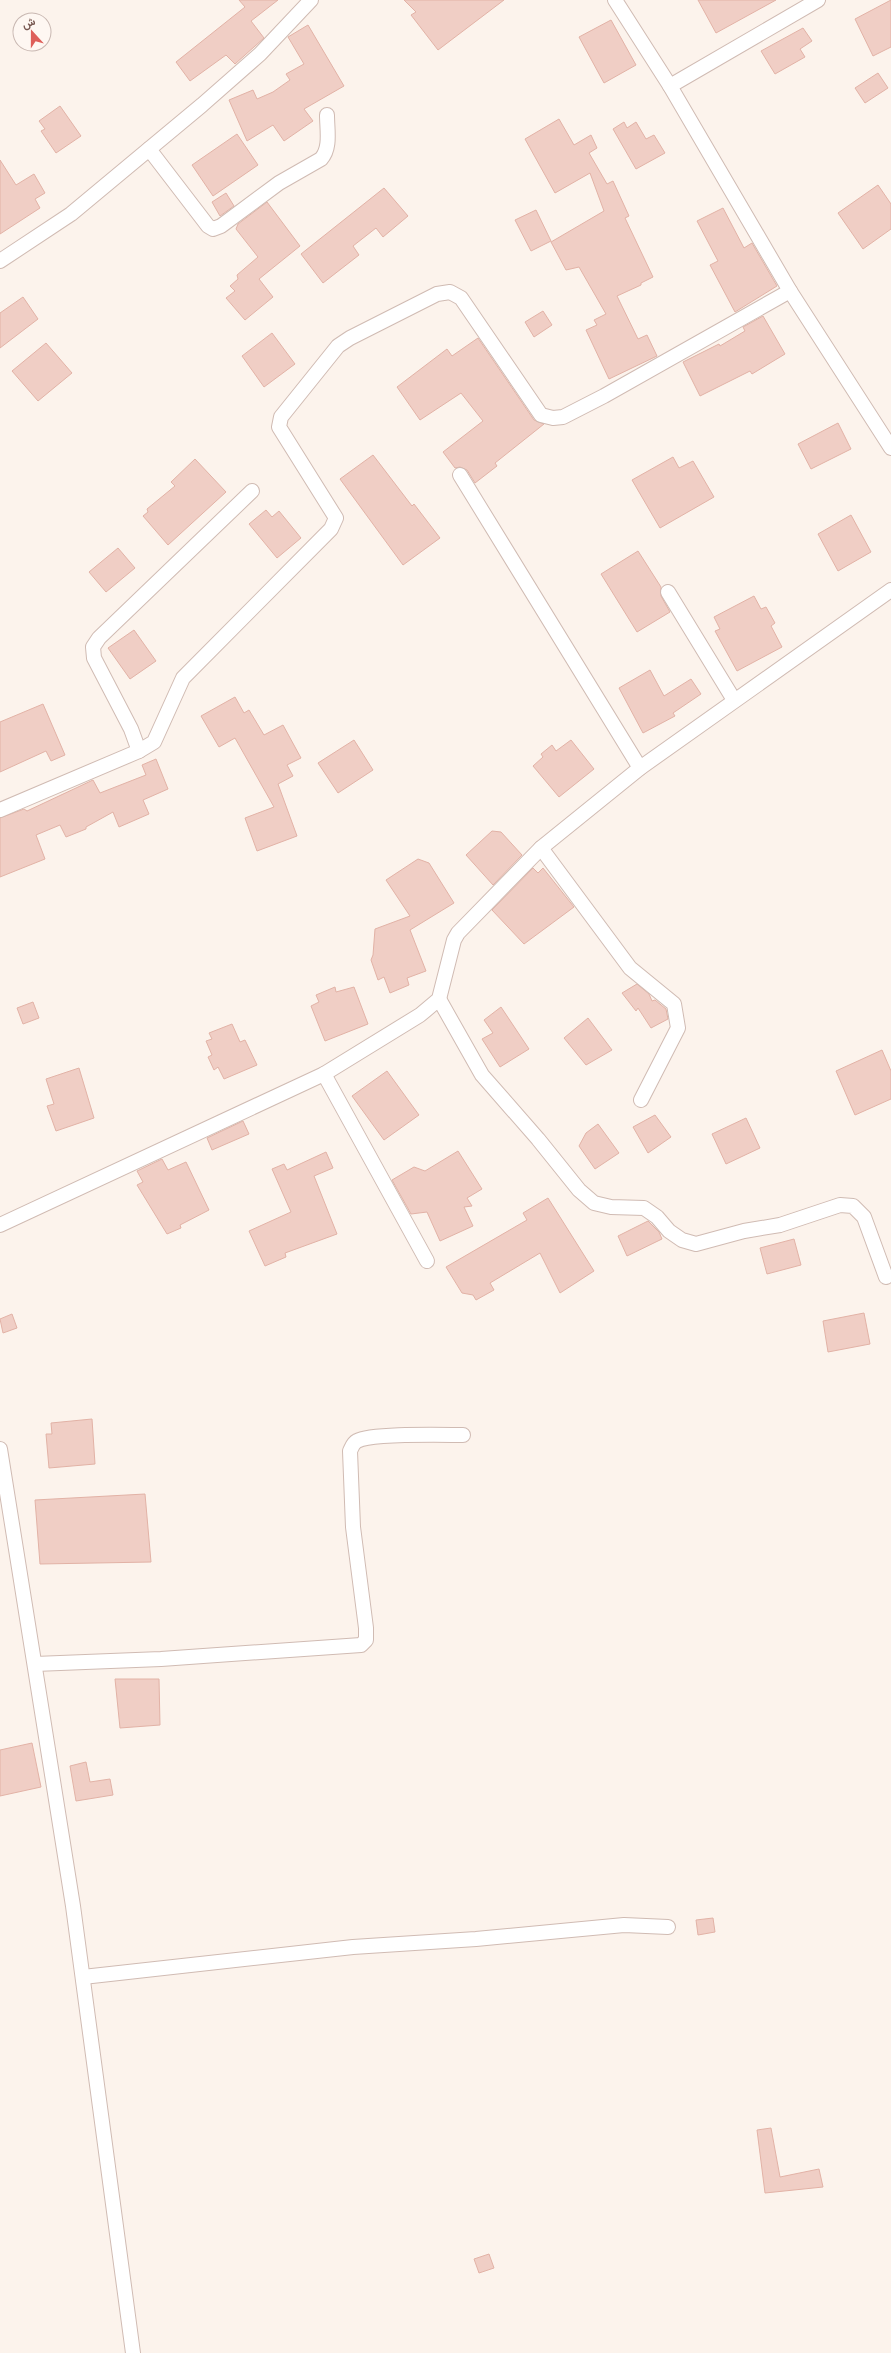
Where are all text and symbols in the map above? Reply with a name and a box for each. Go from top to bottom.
north arrow [12,12,52,52]
text: ش [20,14,37,32]

